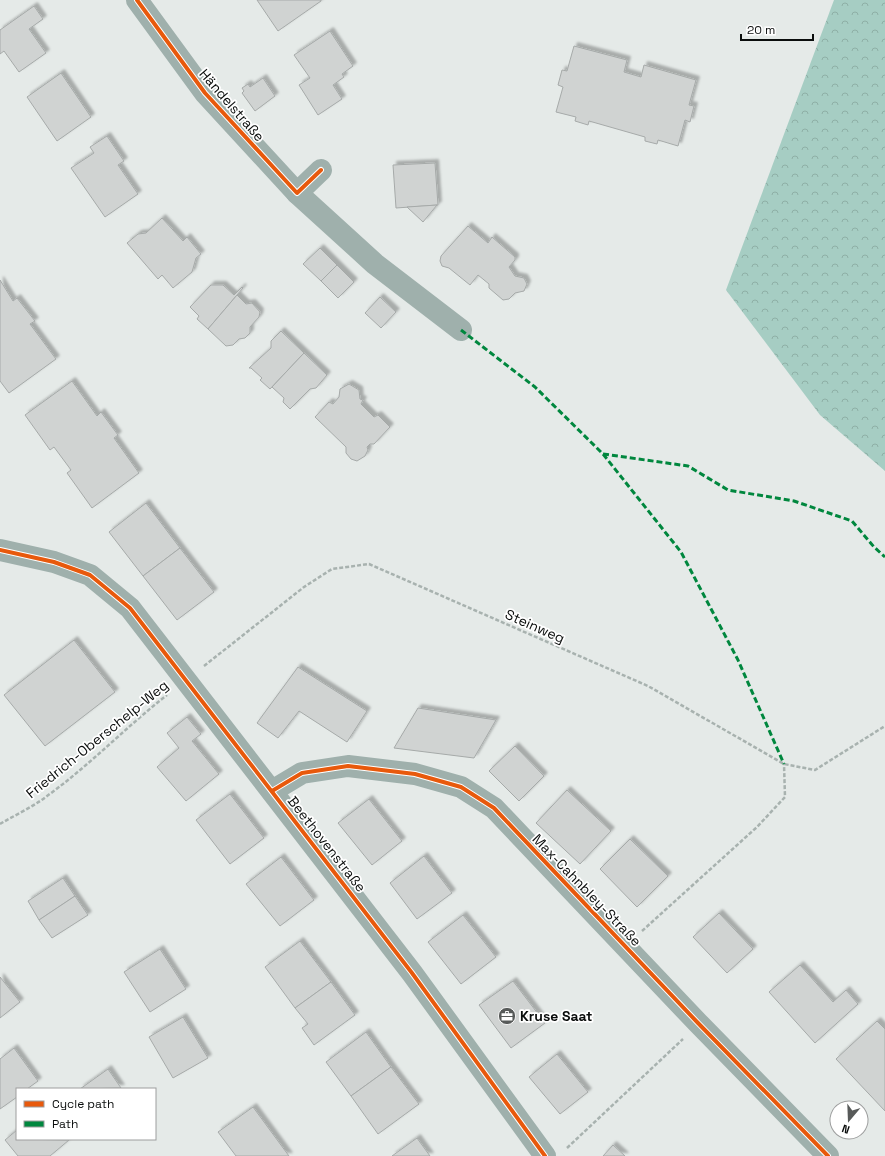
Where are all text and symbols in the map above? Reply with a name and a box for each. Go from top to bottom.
scale bar [741,16,813,42]
text: 20 m [747,22,775,38]
street label: Händelstraße [196,65,268,145]
street label: Steinweg [502,605,568,647]
street label: Friedrich-Oberschelp-Weg [22,676,172,802]
street label: Beethovenstraße [284,792,370,896]
street label: Max-Cahnbley-Straße [529,830,645,950]
office icon: Kruse Saat [497,1006,517,1026]
place label: Kruse Saat [520,1007,592,1025]
legend [16,1088,156,1140]
text: Cycle path [52,1096,114,1112]
north arrow [829,1100,869,1140]
text: Path [52,1116,78,1132]
text: N [840,1122,852,1137]

